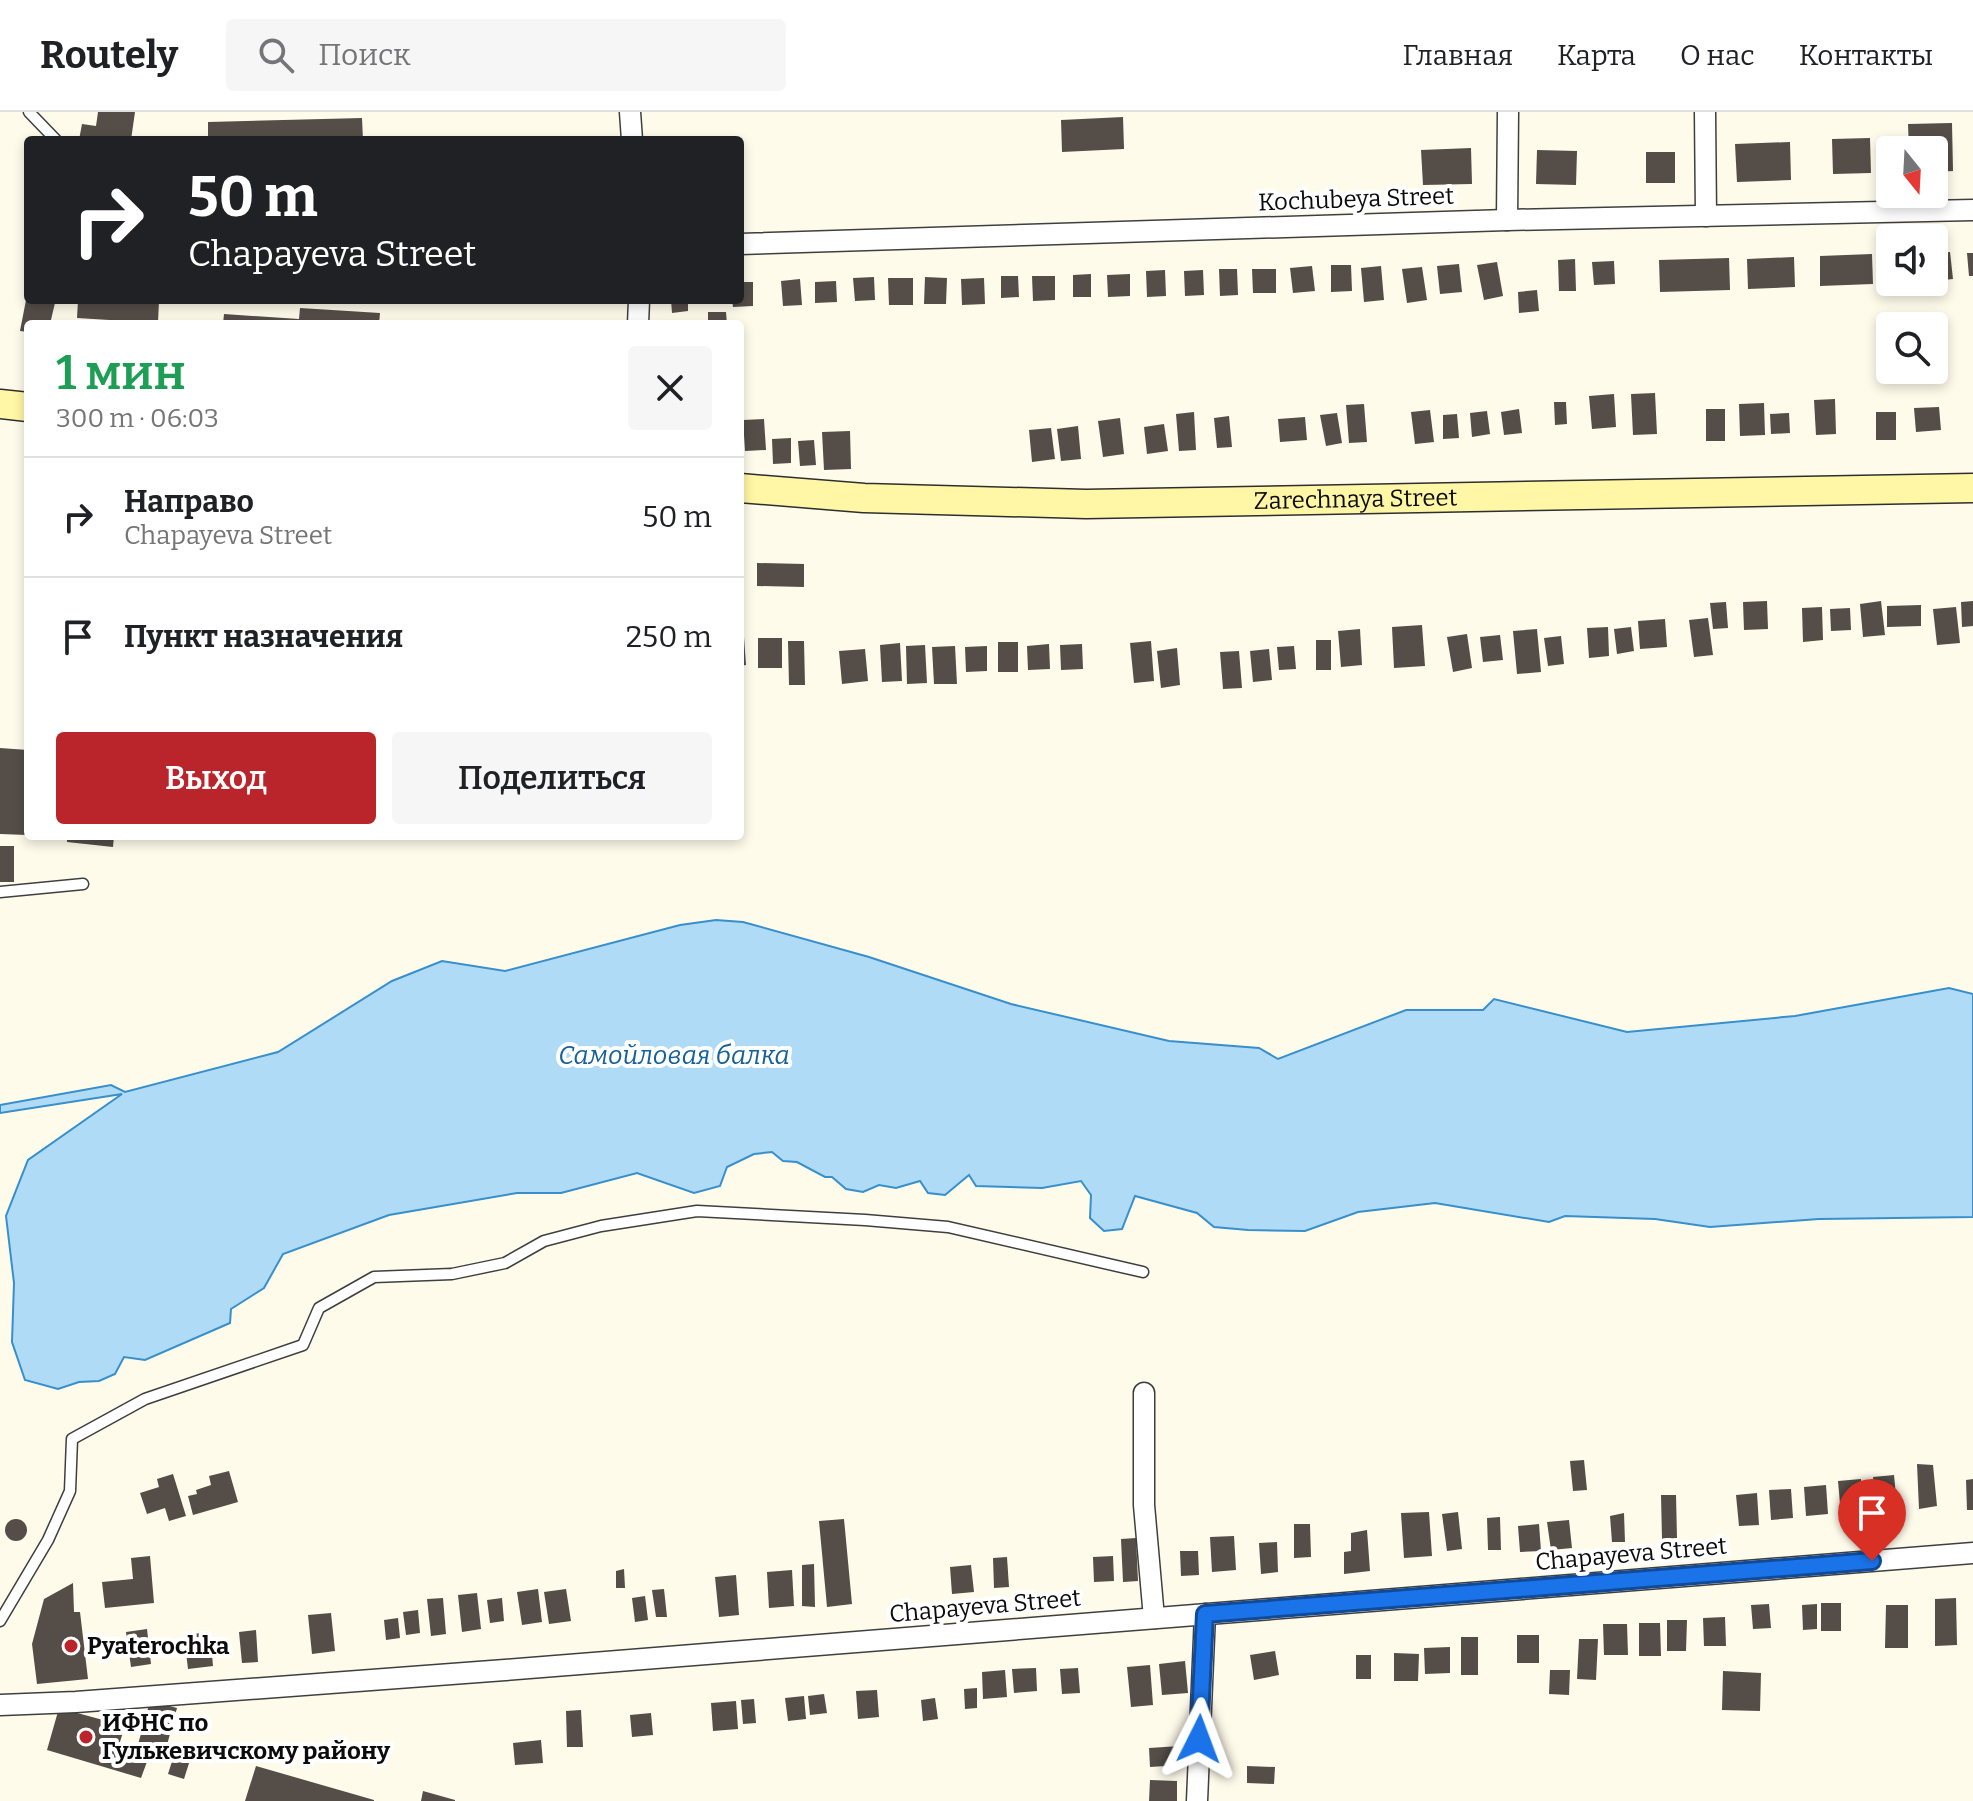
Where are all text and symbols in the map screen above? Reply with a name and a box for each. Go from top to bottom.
search box [226,19,786,91]
text: Routely [40,32,178,78]
icon: search [254,33,298,77]
text: Поиск [318,37,411,73]
text: Главная [1403,39,1513,72]
text: Карта [1557,39,1636,72]
text: О нас [1680,39,1755,72]
text: Контакты [1799,39,1933,72]
north arrow [1876,136,1948,208]
map controls [1876,136,1948,384]
text: 50 m [188,164,318,231]
icon: right [56,168,160,272]
street label: Kochubeya Street [1258,182,1455,216]
button: sound [1876,224,1948,296]
text: Chapayeva Street [188,232,476,276]
button: search [1876,312,1948,384]
text: 1 мин [56,344,186,402]
button: close [628,346,712,430]
text: 300 m · 06:03 [56,403,219,434]
street label: Zarechnaya Street [1253,483,1458,515]
text: Направо [124,484,254,520]
icon: right [56,495,100,539]
text: 50 m [642,499,712,535]
text: Chapayeva Street [124,520,332,551]
icon: arrive [56,615,100,659]
text: Пункт назначения [124,619,403,655]
text: 250 m [626,619,712,655]
button: Выход [56,732,376,824]
button: Поделиться [392,732,712,824]
water label: Самойловая балка [558,1040,790,1071]
pin [1838,1479,1906,1561]
icon: arrive [1850,1491,1894,1535]
street label: Chapayeva Street [1534,1532,1728,1576]
street label: Chapayeva Street [888,1584,1082,1628]
place label: Pyaterochka [87,1632,230,1660]
marker: Pyaterochka [62,1637,80,1655]
position arrow [1157,1697,1241,1781]
place label: ИФНС по Гулькевичскому району [102,1709,391,1765]
marker: ИФНС по Гулькевичскому району [77,1728,95,1746]

